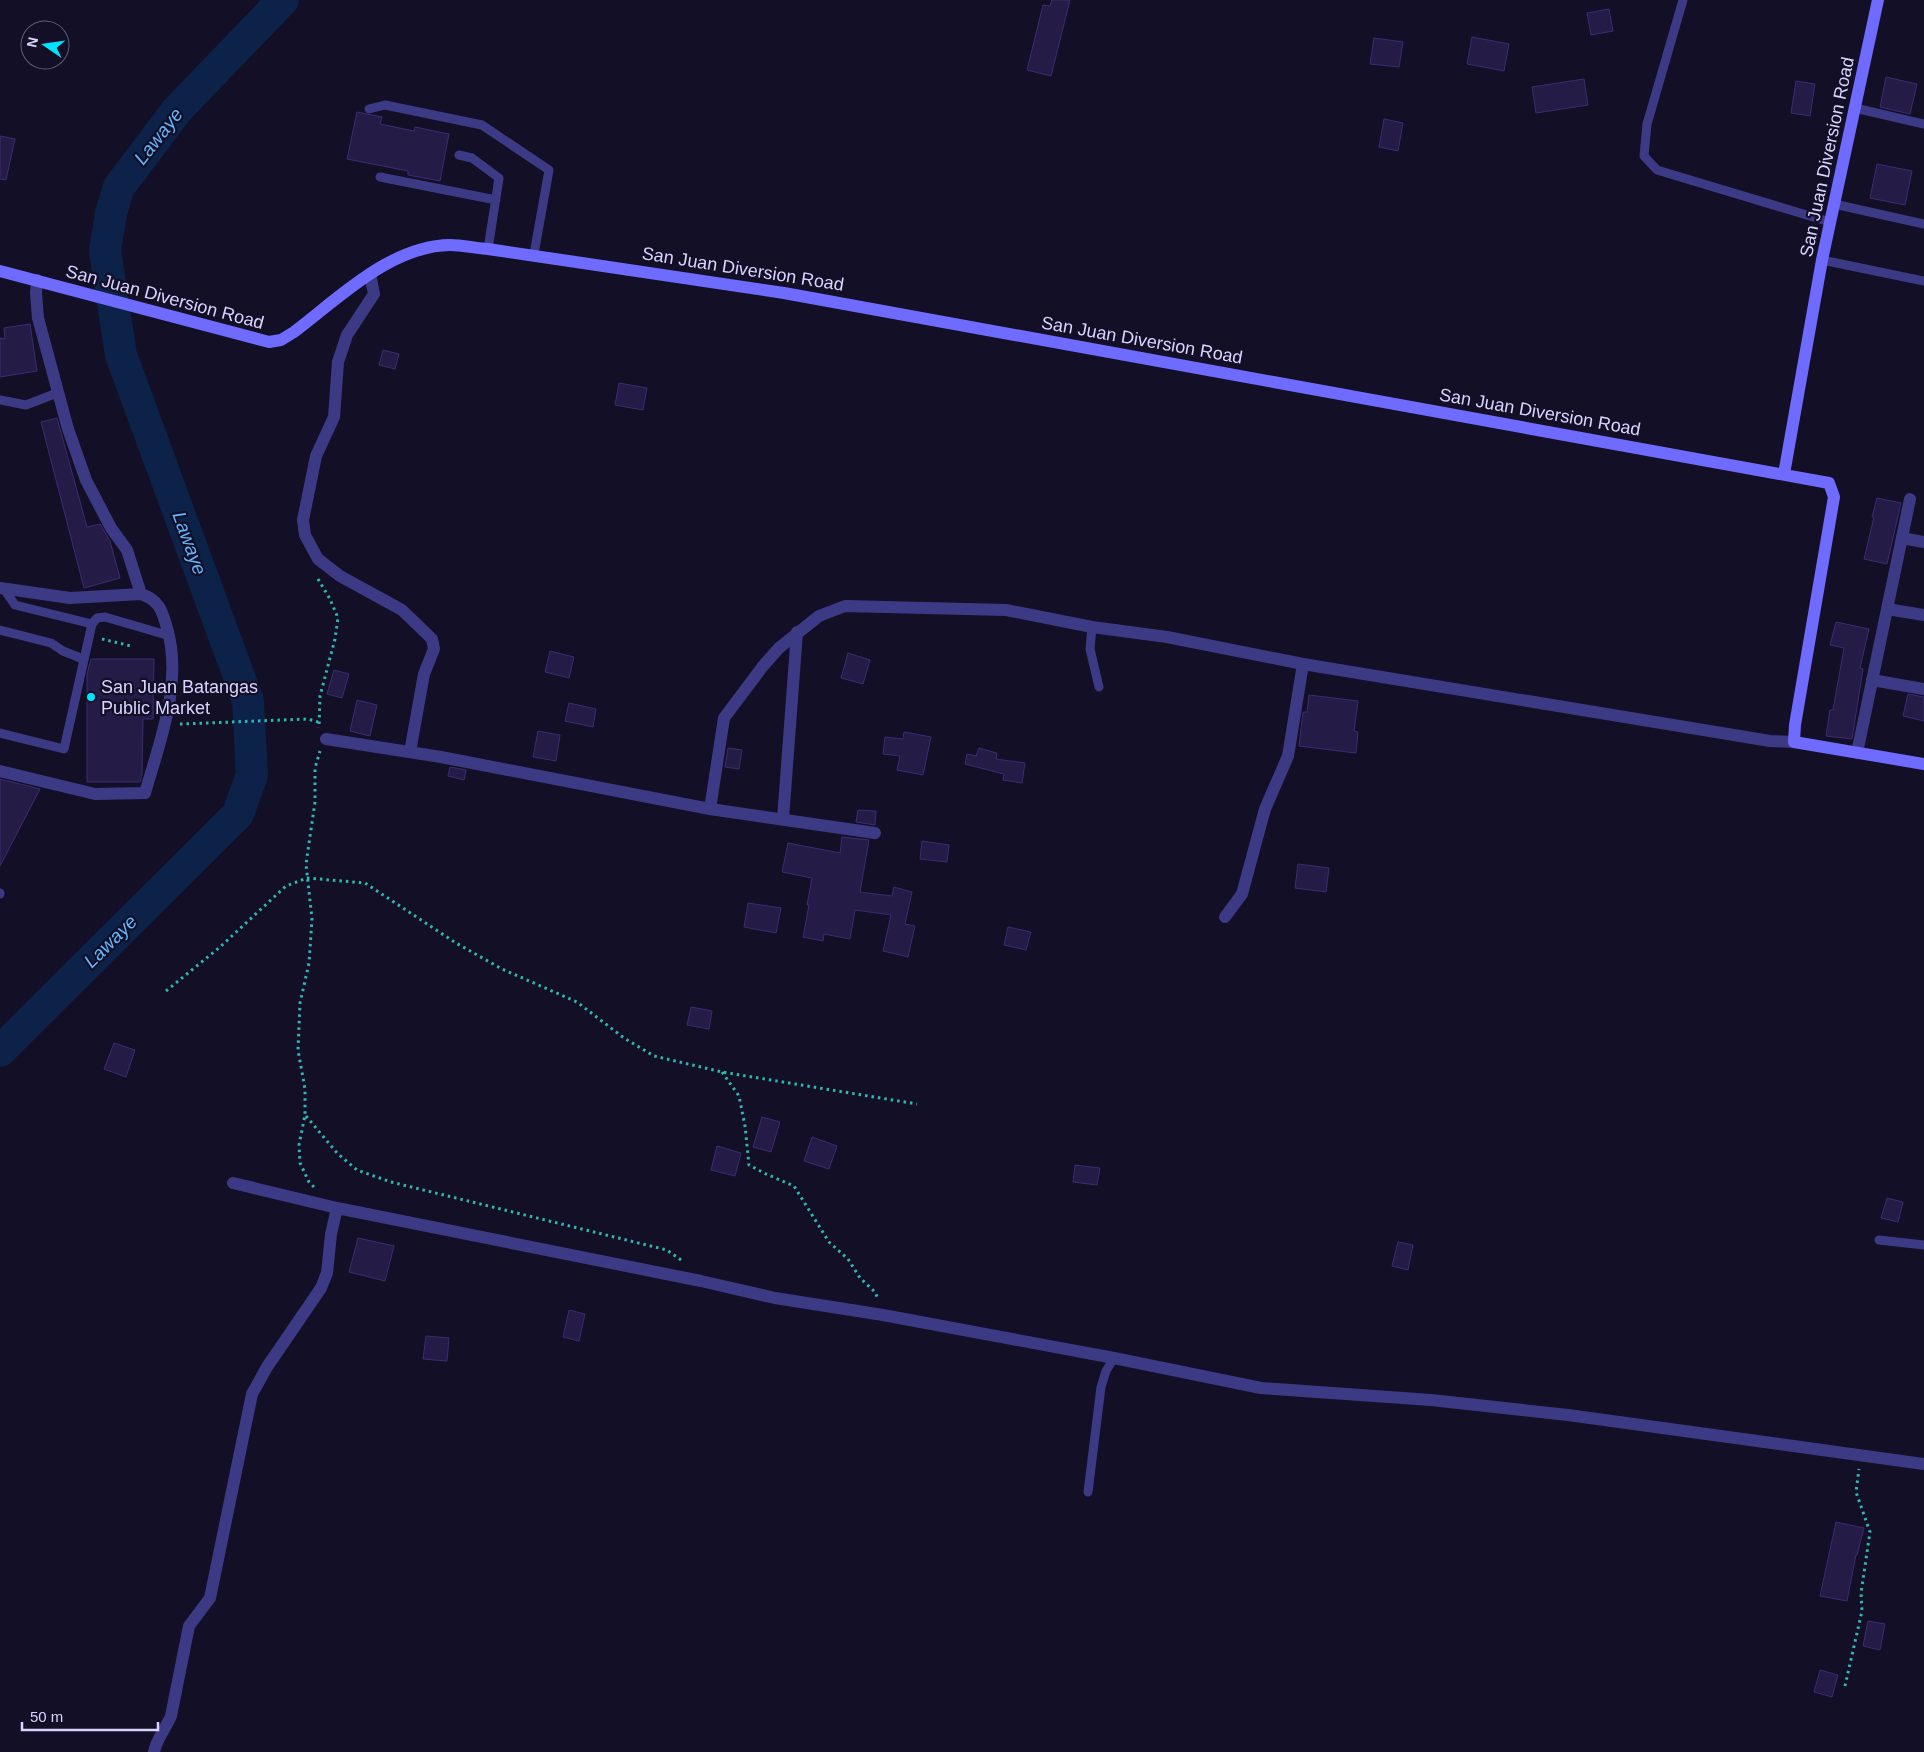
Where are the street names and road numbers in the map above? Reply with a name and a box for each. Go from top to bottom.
street label: San Juan Diversion Road [1796,55,1858,259]
street label: San Juan Diversion Road [641,243,845,295]
street label: San Juan Diversion Road [64,261,266,333]
street label: San Juan Diversion Road [1040,312,1244,368]
street label: San Juan Diversion Road [1438,384,1642,440]

